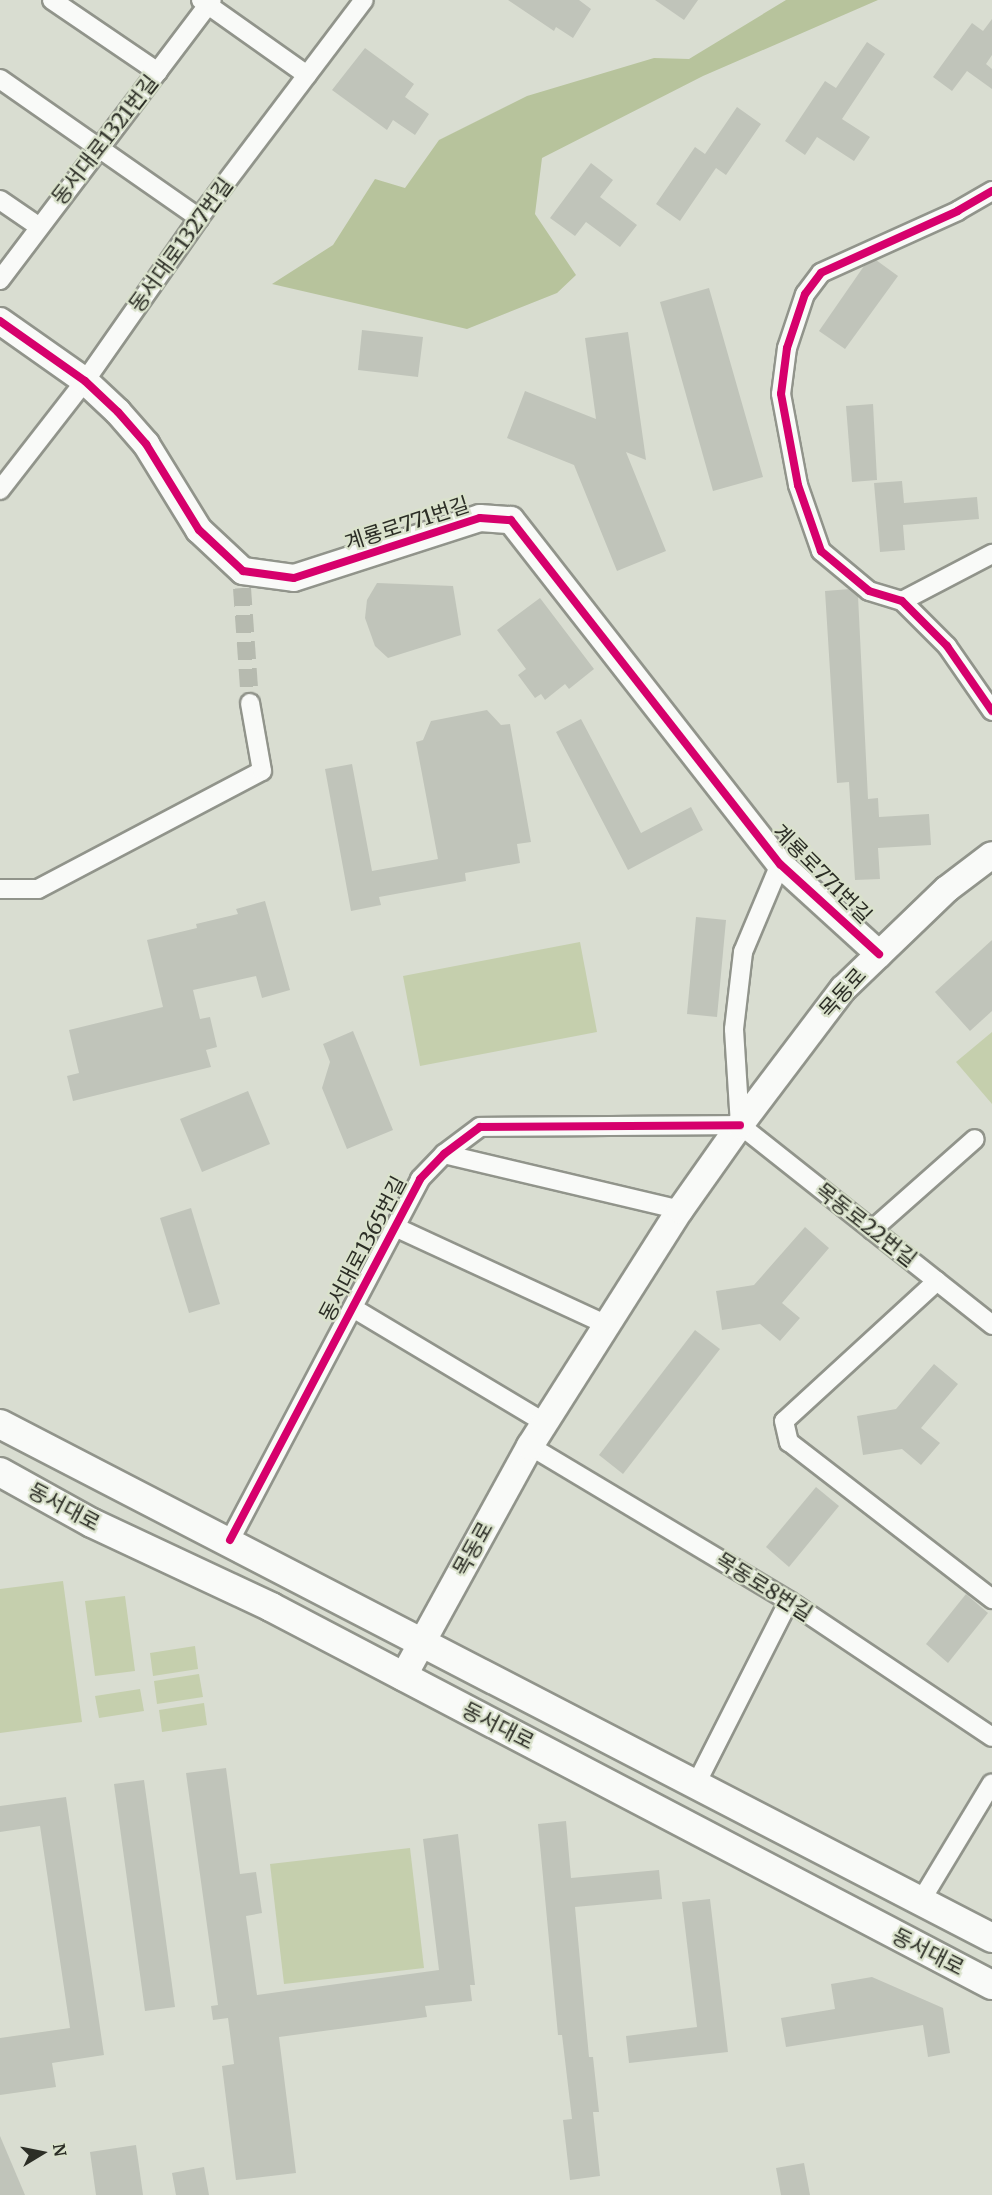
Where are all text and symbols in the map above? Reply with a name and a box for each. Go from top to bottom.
street label: 동서대로1321번길 [47,70,163,210]
street label: 동서대로1327번길 [124,173,238,317]
street label: 계룡로771번길 [342,492,472,556]
street label: 계룡로771번길 [767,819,877,929]
street label: 목동로 [814,963,872,1023]
street label: 동서대로1365번길 [314,1172,412,1326]
street label: 목동로22번길 [810,1178,922,1272]
street label: 동서대로 [24,1478,104,1536]
street label: 목동로 [448,1518,498,1580]
street label: 목동로8번길 [711,1547,817,1627]
street label: 동서대로 [458,1697,538,1755]
street label: 동서대로 [888,1923,968,1981]
north arrow [12,2123,72,2183]
text: N [49,2142,71,2158]

